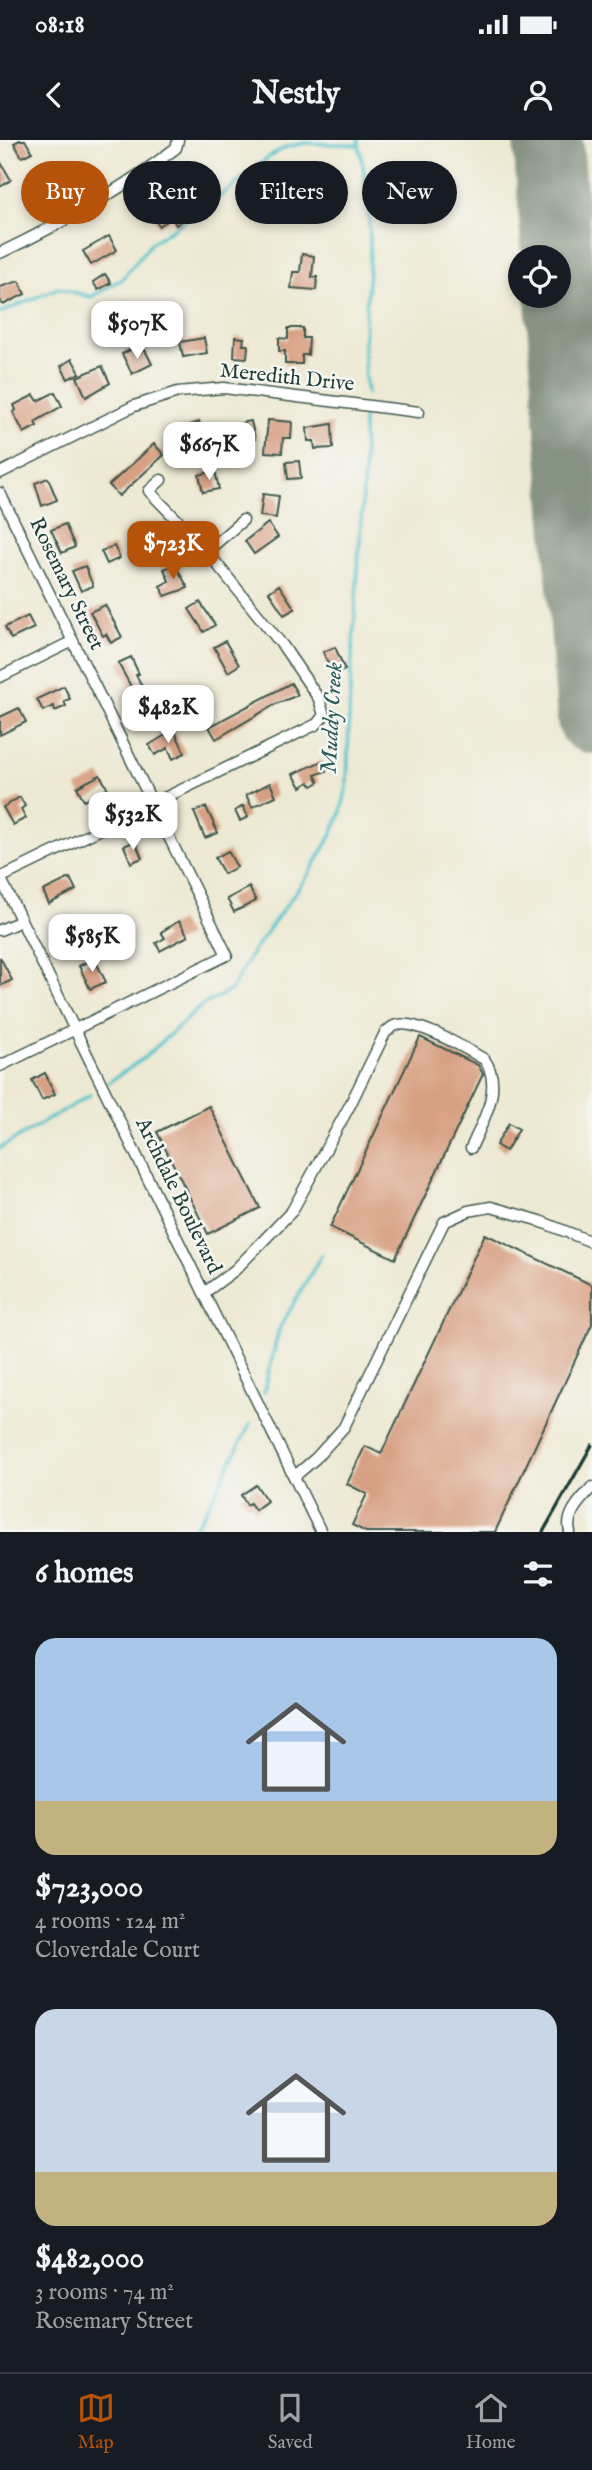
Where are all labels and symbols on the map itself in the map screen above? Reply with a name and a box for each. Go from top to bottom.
pin: $507K [88,302,186,361]
street label: Meredith Drive [218,358,356,399]
pin: $667K [160,422,258,482]
street label: Rosemary Street [22,513,110,655]
pin: $723K [124,522,222,581]
water label: Muddy Creek [315,662,349,774]
pin: $482K [119,686,217,745]
pin: $532K [84,792,182,852]
pin: $585K [43,914,141,974]
street label: Archdale Boulevard [128,1112,228,1279]

